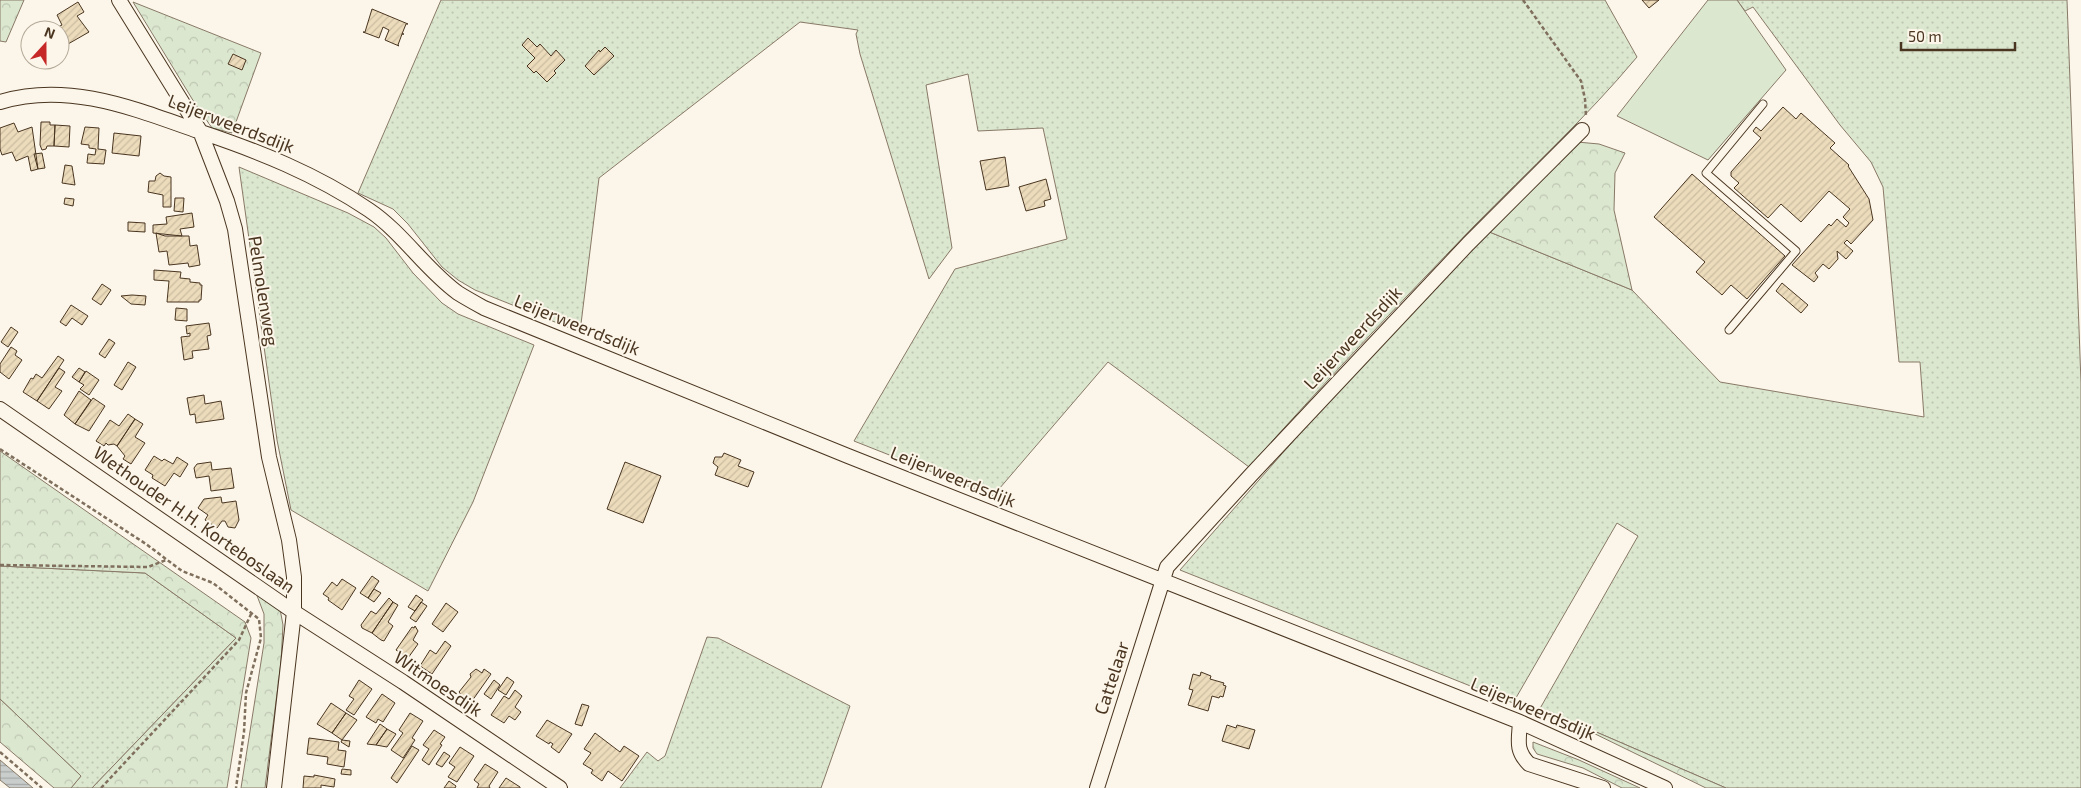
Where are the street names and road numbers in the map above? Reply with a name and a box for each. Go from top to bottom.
street label: Leijerweerdsdijk [165,89,298,157]
street label: Pelmolenweg [244,234,284,348]
street label: Leijerweerdsdijk [1299,281,1406,394]
street label: Leijerweerdsdijk [511,289,644,359]
street label: Wethouder H.H. Korteboslaan [90,441,300,597]
street label: Leijerweerdsdijk [887,441,1020,511]
street label: Cattelaar [1089,638,1133,717]
street label: Witmoesdijk [390,646,487,721]
street label: Leijerweerdsdijk [1468,672,1599,744]

